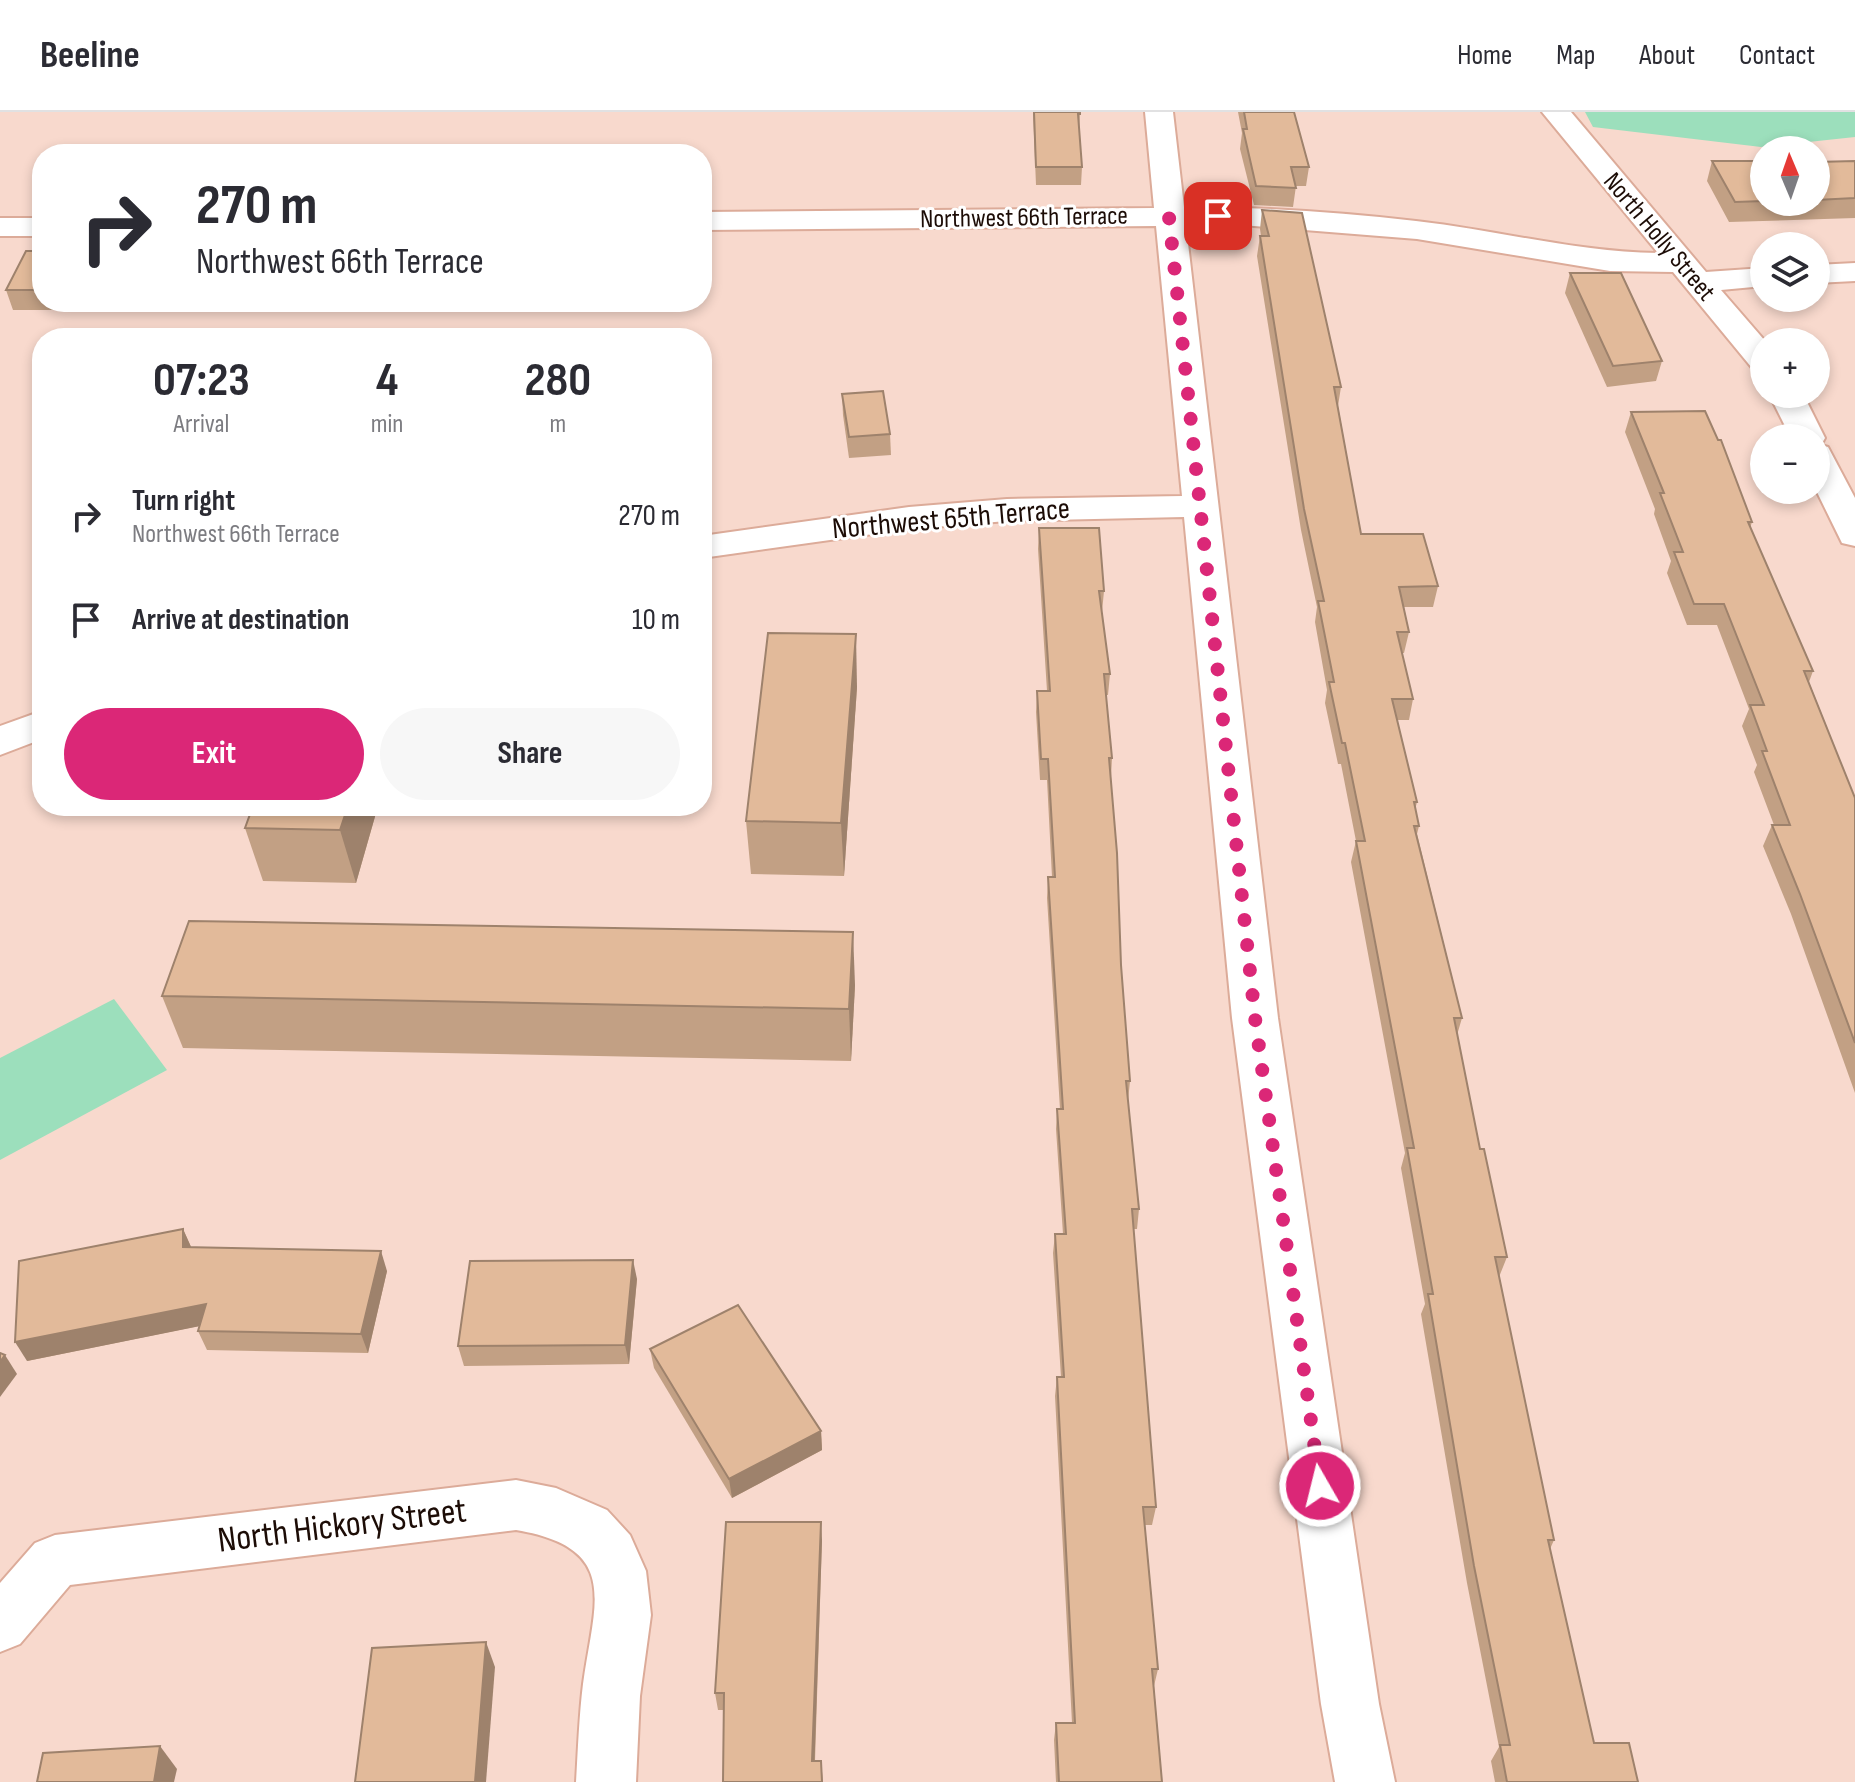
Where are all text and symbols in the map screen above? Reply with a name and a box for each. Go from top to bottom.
text: Beeline [40,33,140,78]
text: Home [1457,39,1512,72]
text: Map [1556,39,1595,72]
text: About [1639,39,1695,72]
text: Contact [1739,39,1815,72]
north arrow [1750,136,1830,216]
map controls [1750,136,1830,504]
street label: North Holly Street [1596,167,1722,307]
text: 270 m [196,173,317,240]
icon: right [64,176,168,280]
pin [1184,182,1252,250]
icon: arrive [1196,194,1240,238]
street label: Northwest 66th Terrace [920,201,1128,235]
button: layers [1750,232,1830,312]
text: Northwest 66th Terrace [196,241,484,284]
button: + [1750,328,1830,408]
text: 07:23 [153,352,250,409]
text: 4 [376,352,398,409]
text: 280 [524,352,591,409]
text: Arrival [173,409,229,440]
text: min [371,409,403,440]
text: m [549,409,566,440]
button: − [1750,424,1830,504]
text: Turn right [132,483,235,519]
street label: Northwest 65th Terrace [831,491,1071,547]
icon: right [64,494,108,538]
text: 270 m [618,498,680,534]
text: Northwest 66th Terrace [132,519,340,550]
icon: arrive [64,598,108,642]
text: Arrive at destination [132,602,349,638]
text: 10 m [632,602,680,638]
button: Exit [64,708,364,800]
button: Share [380,708,680,800]
position arrow [1278,1444,1362,1528]
street label: North Hickory Street [215,1489,469,1563]

